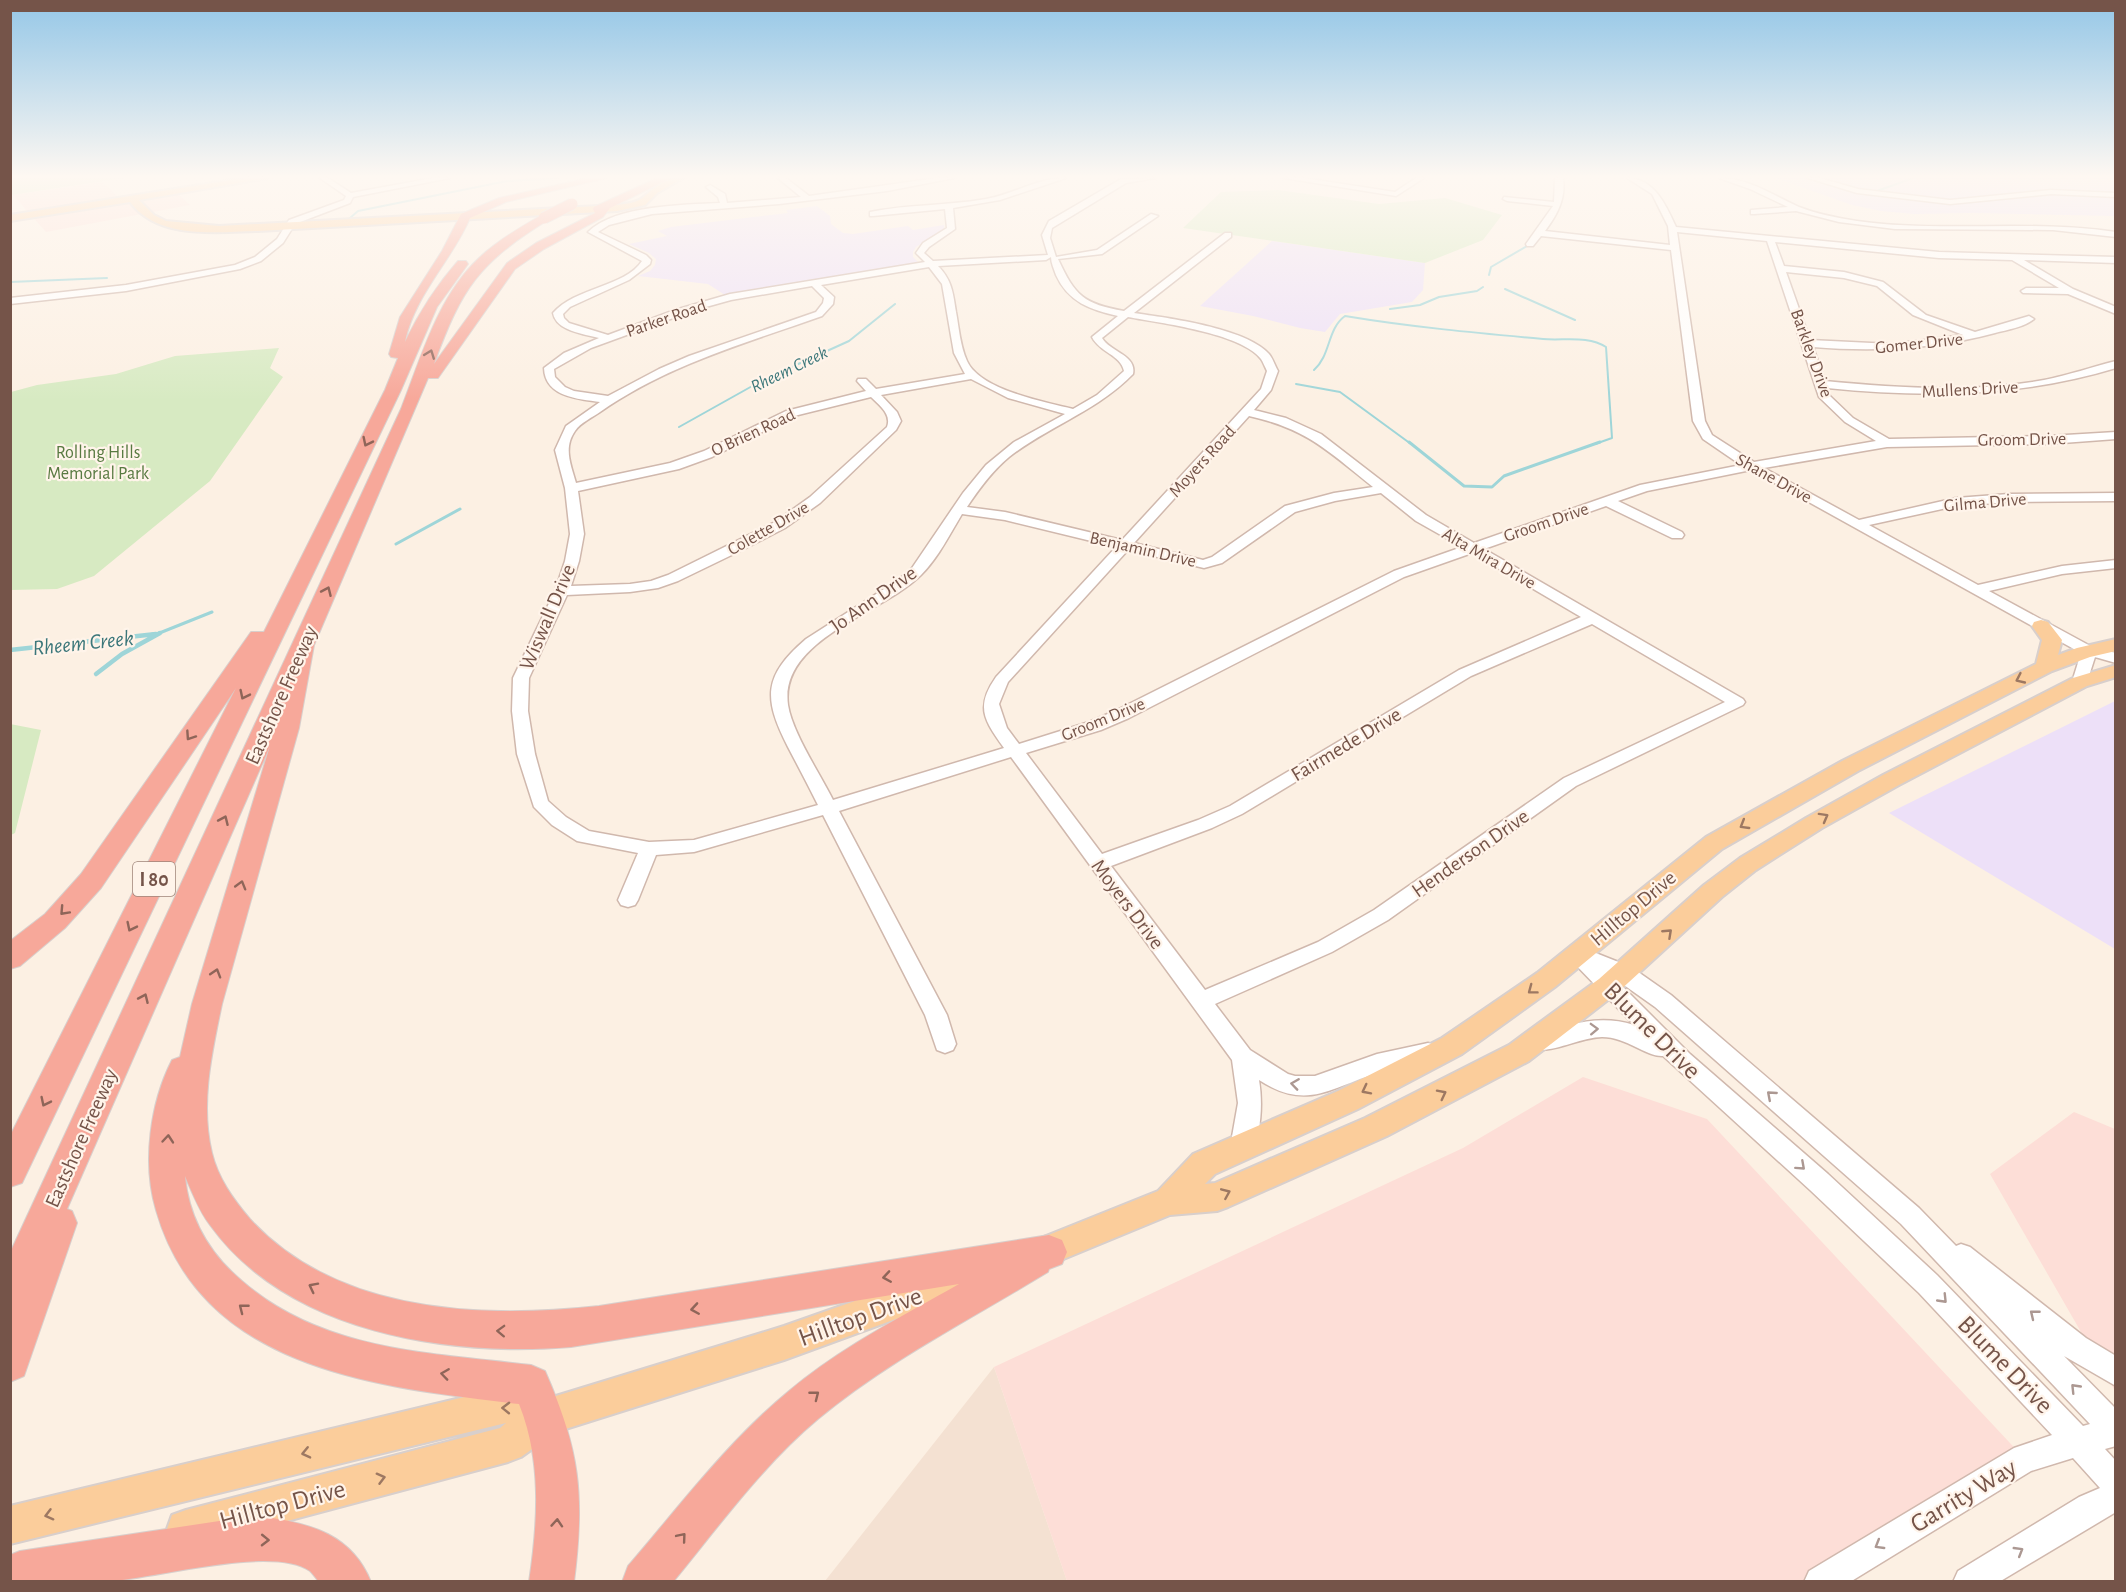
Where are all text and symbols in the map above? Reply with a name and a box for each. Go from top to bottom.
street label: Parker Road [624,297,709,341]
street label: Barkley Drive [1787,307,1835,400]
street label: Gomer Drive [1874,330,1964,358]
water label: Rheem Creek [748,344,831,396]
one-way arrow [423,350,435,361]
street label: Mullens Drive [1921,378,2019,402]
street label: O Brien Road [709,406,798,460]
street label: Moyers Road [1166,422,1239,501]
street label: Groom Drive [1978,430,2066,450]
one-way arrow [363,436,375,447]
park label: Rolling Hills Memorial Park [47,444,150,483]
street label: Shane Drive [1732,451,1815,507]
street label: Gilma Drive [1943,490,2027,516]
street label: Colette Drive [725,498,812,559]
street label: Groom Drive [1502,500,1591,546]
street label: Alta Mira Drive [1439,525,1538,593]
street label: Benjamin Drive [1088,529,1198,571]
street label: Wiswall Drive [516,561,579,673]
street label: Jo Ann Drive [826,562,920,637]
one-way arrow [320,587,332,598]
street label: Eastshore Freeway [242,623,321,768]
water label: Rheem Creek [31,627,135,659]
one-way arrow [2015,672,2026,684]
one-way arrow [239,689,251,700]
street label: Groom Drive [1059,695,1148,745]
street label: Fairmede Drive [1288,703,1405,785]
one-way arrow [186,730,197,741]
street label: Henderson Drive [1408,805,1533,901]
one-way arrow [1817,813,1828,824]
one-way arrow [217,816,229,827]
one-way arrow [1740,818,1750,830]
street label: Moyers Drive [1087,856,1168,953]
road number: I 80 [133,862,175,896]
street label: Hilltop Drive [1587,867,1680,950]
one-way arrow [234,880,246,891]
one-way arrow [60,905,71,915]
one-way arrow [126,921,138,932]
one-way arrow [1661,929,1671,940]
one-way arrow [209,968,221,979]
street label: Blume Drive [1599,977,1706,1084]
one-way arrow [1528,983,1539,994]
one-way arrow [137,993,149,1004]
one-way arrow [1589,1022,1598,1035]
street label: Eastshore Freeway [42,1066,121,1211]
one-way arrow [1290,1079,1300,1091]
one-way arrow [1361,1083,1372,1095]
one-way arrow [1435,1090,1446,1102]
one-way arrow [1767,1091,1778,1102]
one-way arrow [40,1096,52,1107]
one-way arrow [161,1134,174,1143]
one-way arrow [1794,1159,1805,1170]
one-way arrow [1220,1188,1231,1200]
one-way arrow [882,1271,892,1283]
one-way arrow [309,1282,320,1294]
street label: Hilltop Drive [795,1283,926,1351]
one-way arrow [1936,1292,1947,1303]
one-way arrow [690,1302,700,1315]
one-way arrow [239,1305,250,1316]
one-way arrow [2029,1310,2040,1321]
street label: Blume Drive [1953,1311,2058,1419]
one-way arrow [497,1324,506,1337]
one-way arrow [441,1369,450,1381]
one-way arrow [2071,1384,2082,1395]
one-way arrow [809,1392,820,1403]
one-way arrow [501,1402,510,1414]
one-way arrow [301,1445,311,1458]
street label: Garrity Way [1906,1454,2021,1538]
one-way arrow [375,1473,386,1485]
street label: Hilltop Drive [216,1476,348,1534]
one-way arrow [44,1508,55,1520]
one-way arrow [550,1519,563,1528]
one-way arrow [674,1533,685,1544]
one-way arrow [260,1534,269,1546]
one-way arrow [1875,1538,1885,1550]
one-way arrow [2013,1547,2023,1559]

